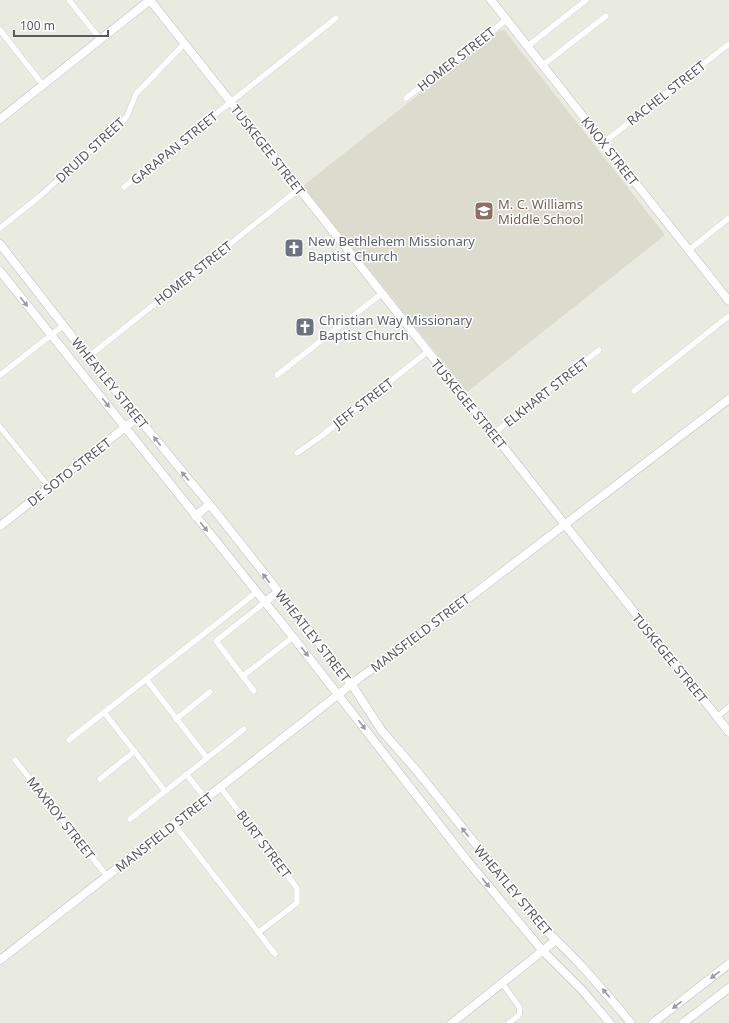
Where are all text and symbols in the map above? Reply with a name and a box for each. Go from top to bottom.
scale bar [14,12,108,38]
text: 100 m [20,17,55,34]
street label: HOMER STREET [413,22,499,95]
street label: RACHEL STREET [623,56,710,130]
street label: TUSKEGEE STREET [227,101,310,200]
street label: GARAPAN STREET [127,107,222,189]
street label: DRUID STREET [51,113,129,187]
street label: KNOX STREET [577,113,643,190]
place label: M. C. Williams Middle School [498,195,584,228]
school or university icon: M. C. Williams Middle School [473,200,495,222]
place label: New Bethlehem Missionary Baptist Church [308,232,475,265]
street label: HOMER STREET [150,236,236,309]
church icon: New Bethlehem Missionary Baptist Church [283,237,305,259]
one-way arrow [20,296,29,307]
place label: Christian Way Missionary Baptist Church [319,311,473,344]
church icon: Christian Way Missionary Baptist Church [294,316,316,338]
street label: WHEATLEY STREET [68,334,153,433]
street label: ELKHART STREET [500,353,593,431]
street label: TUSKEGEE STREET [427,355,511,453]
street label: JEFF STREET [328,373,397,433]
one-way arrow [101,398,110,409]
street label: DE SOTO STREET [23,433,115,510]
one-way arrow [153,435,161,446]
one-way arrow [181,471,190,481]
one-way arrow [200,522,208,532]
one-way arrow [262,572,271,583]
street label: WHEATLEY STREET [271,586,355,686]
street label: MANSFIELD STREET [367,589,474,676]
street label: TUSKEGEE STREET [628,609,712,707]
one-way arrow [301,647,310,658]
one-way arrow [358,720,366,731]
street label: MAXROY STREET [23,773,100,864]
street label: MANSFIELD STREET [111,788,217,876]
street label: BURT STREET [232,806,296,882]
one-way arrow [461,827,470,838]
street label: WHEATLEY STREET [470,841,557,939]
one-way arrow [482,877,490,888]
one-way arrow [709,971,720,980]
one-way arrow [601,988,610,999]
one-way arrow [672,1000,683,1009]

